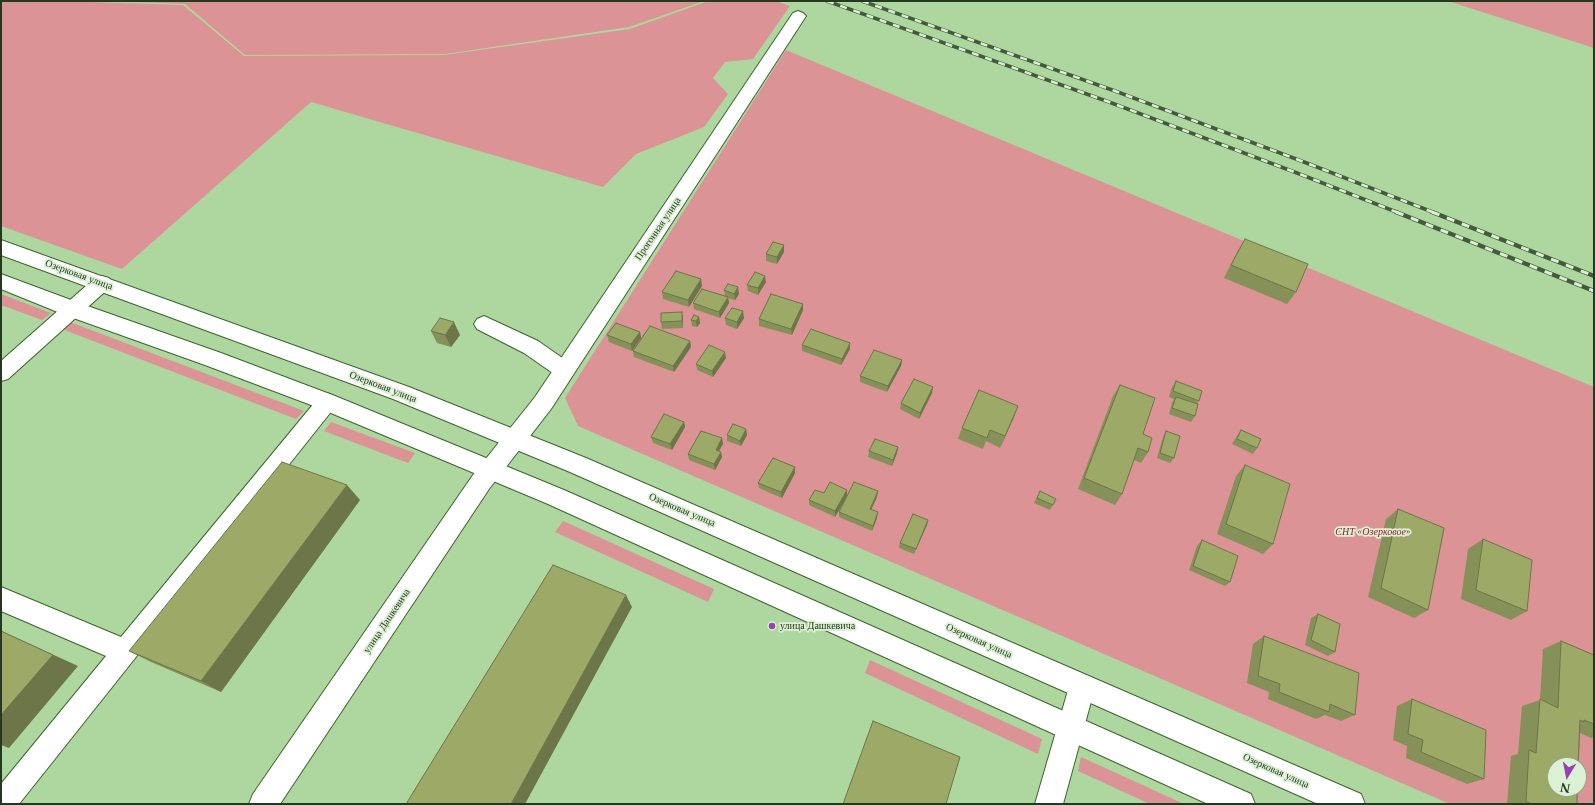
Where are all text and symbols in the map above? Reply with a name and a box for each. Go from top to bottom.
street label: Прогонная улица [633,195,683,263]
street label: Озерковая улица [44,257,114,293]
street label: Озерковая улица [348,369,418,405]
street label: Озерковая улица [647,491,717,529]
park label: СНТ «Озерковое» [1335,526,1411,538]
street label: улица Дашкевича [361,587,413,655]
place label: улица Дашкевича [780,620,855,632]
marker: улица Дашкевича [767,621,777,631]
street label: Озерковая улица [944,621,1014,661]
street label: Озерковая улица [1241,751,1311,791]
north arrow [1547,757,1587,797]
text: N [1559,780,1571,796]

